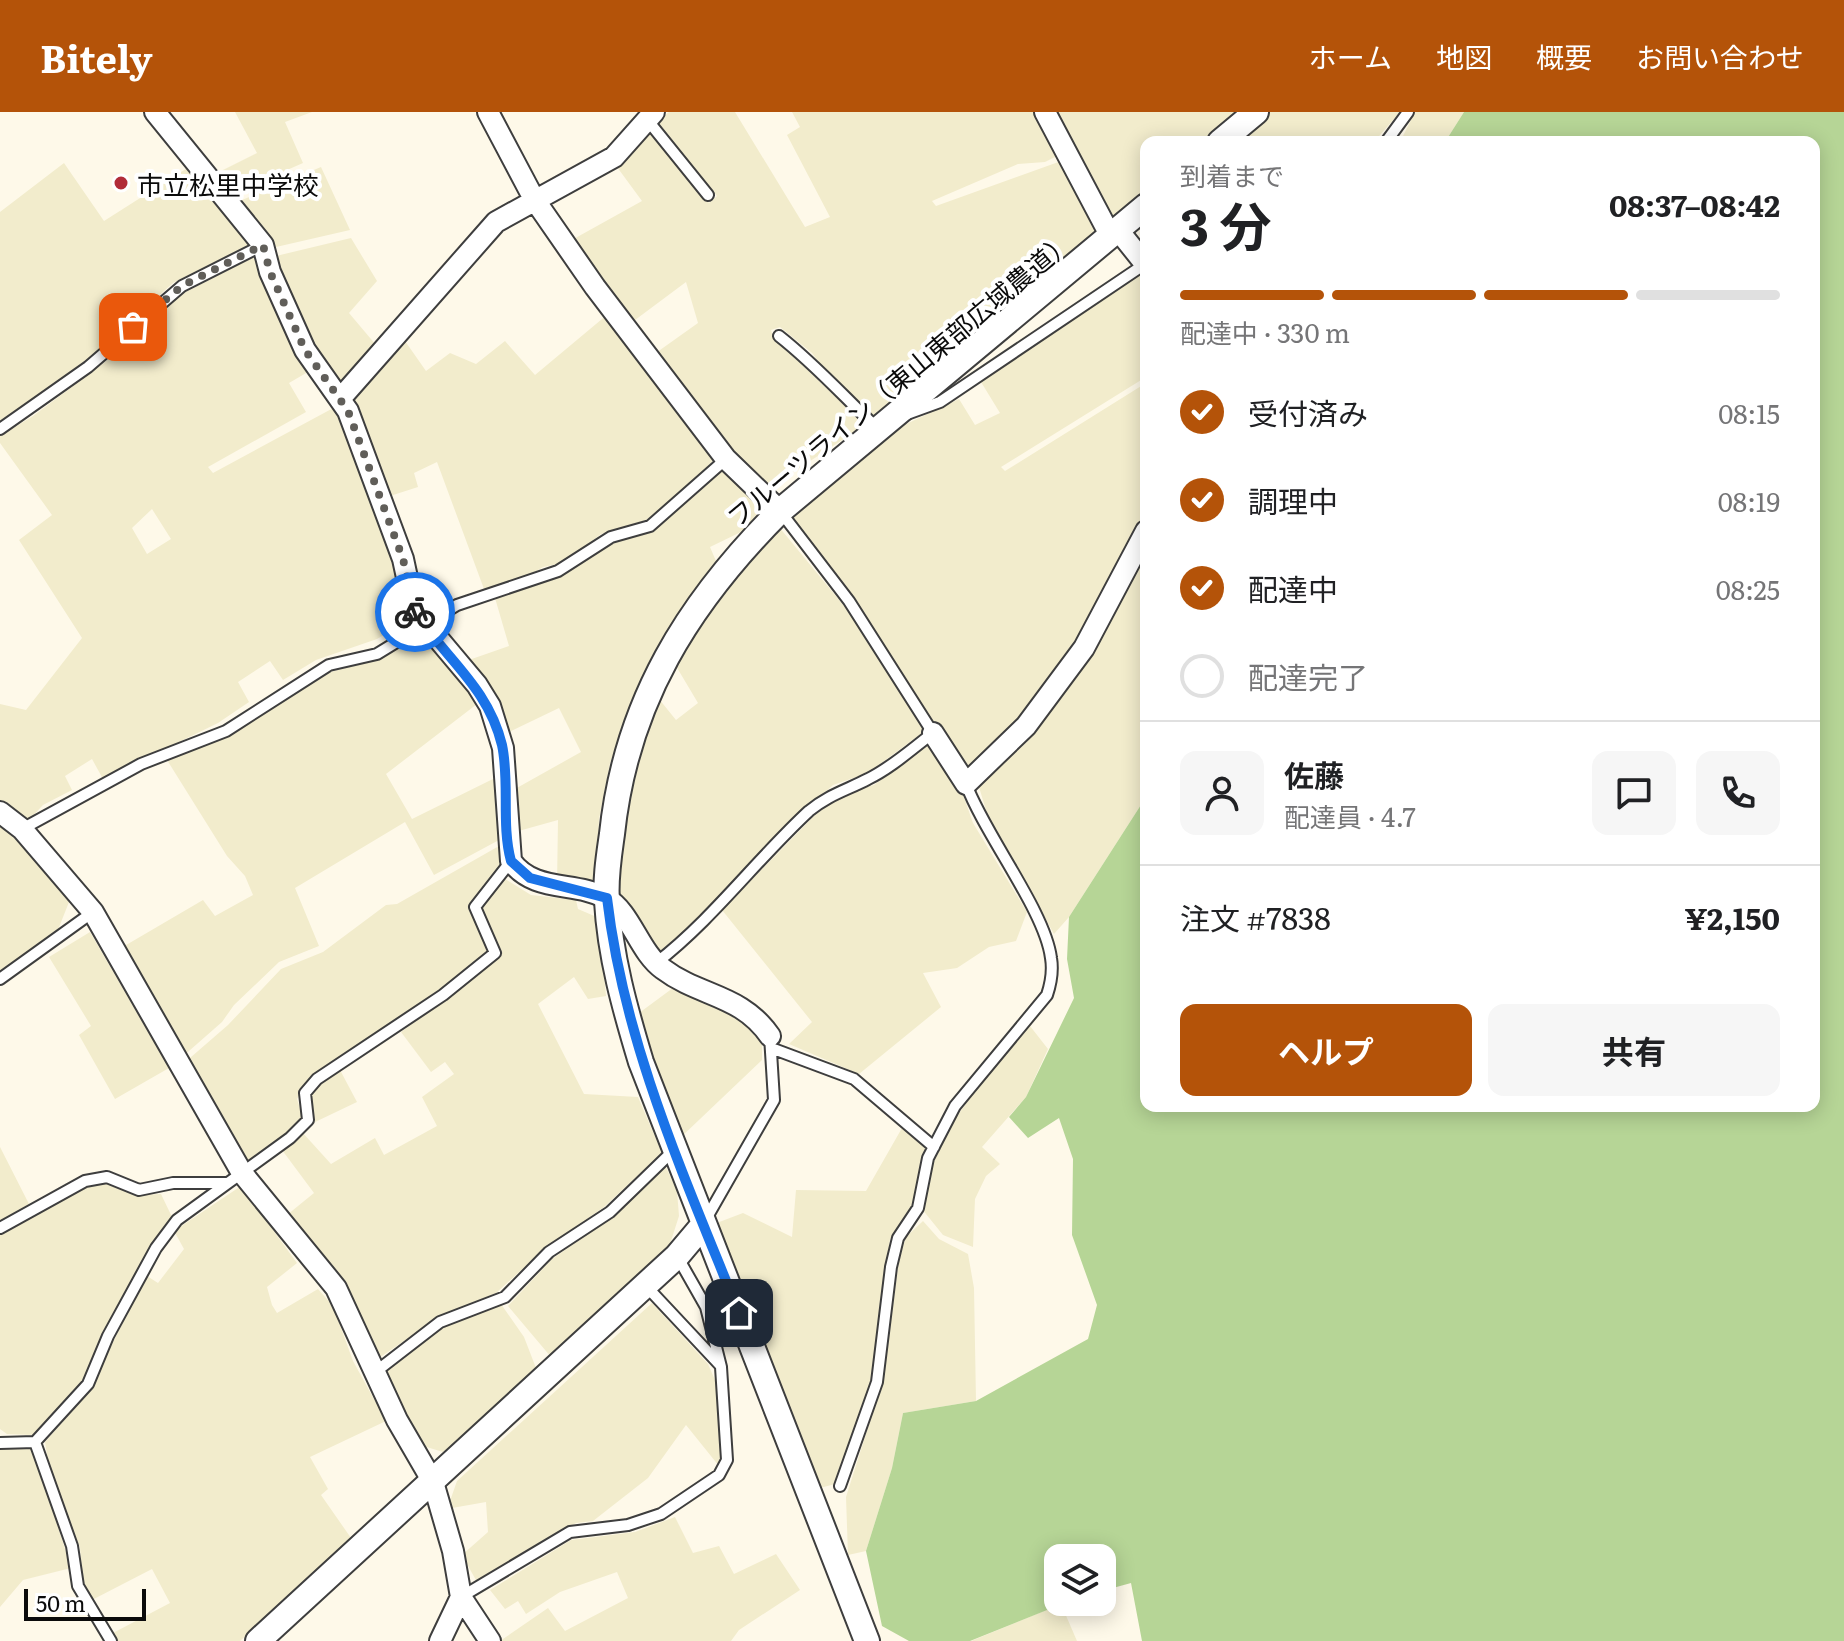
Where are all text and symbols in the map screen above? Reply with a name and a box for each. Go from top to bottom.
text: Bitely [40,28,153,85]
text: ホーム [1309,35,1392,77]
text: 地図 [1436,35,1492,77]
text: 概要 [1536,35,1592,77]
text: お問い合わせ [1636,35,1804,77]
text: 到着まで [1180,155,1284,194]
place label: 市立松里中学校 [137,164,319,203]
marker: 市立松里中学校 [112,174,130,192]
text: 08:37–08:42 [1609,182,1780,226]
text: 3 分 [1180,185,1271,262]
street label: フルーツライン（東山東部広域農道） [717,221,1081,535]
pin [99,293,167,361]
icon: bag [111,305,155,349]
text: 配達中 · 330 m [1180,312,1350,351]
icon: check [1180,390,1224,434]
text: 受付済み [1248,390,1368,434]
text: 08:15 [1718,393,1780,432]
icon: check [1180,478,1224,522]
text: 調理中 [1248,478,1338,522]
text: 08:19 [1718,481,1780,520]
icon: check [1180,566,1224,610]
text: 配達中 [1248,566,1338,610]
text: 08:25 [1716,569,1780,608]
courier [375,572,455,652]
icon: bike [393,590,437,634]
text: 配達完了 [1248,654,1368,698]
button: person [1180,751,1264,835]
button: chat [1592,751,1676,835]
button: phone [1696,751,1780,835]
text: 佐藤 [1284,752,1344,796]
text: 配達員 · 4.7 [1284,796,1416,835]
text: 注文 #7838 [1180,895,1331,939]
text: ¥2,150 [1685,895,1780,939]
button: ヘルプ [1180,1004,1472,1096]
button: 共有 [1488,1004,1780,1096]
pin [705,1279,773,1347]
icon: home [717,1291,761,1335]
map controls [1044,1544,1116,1616]
button: layers [1044,1544,1116,1616]
scale bar [24,1585,146,1621]
text: 50 m [36,1586,86,1619]

